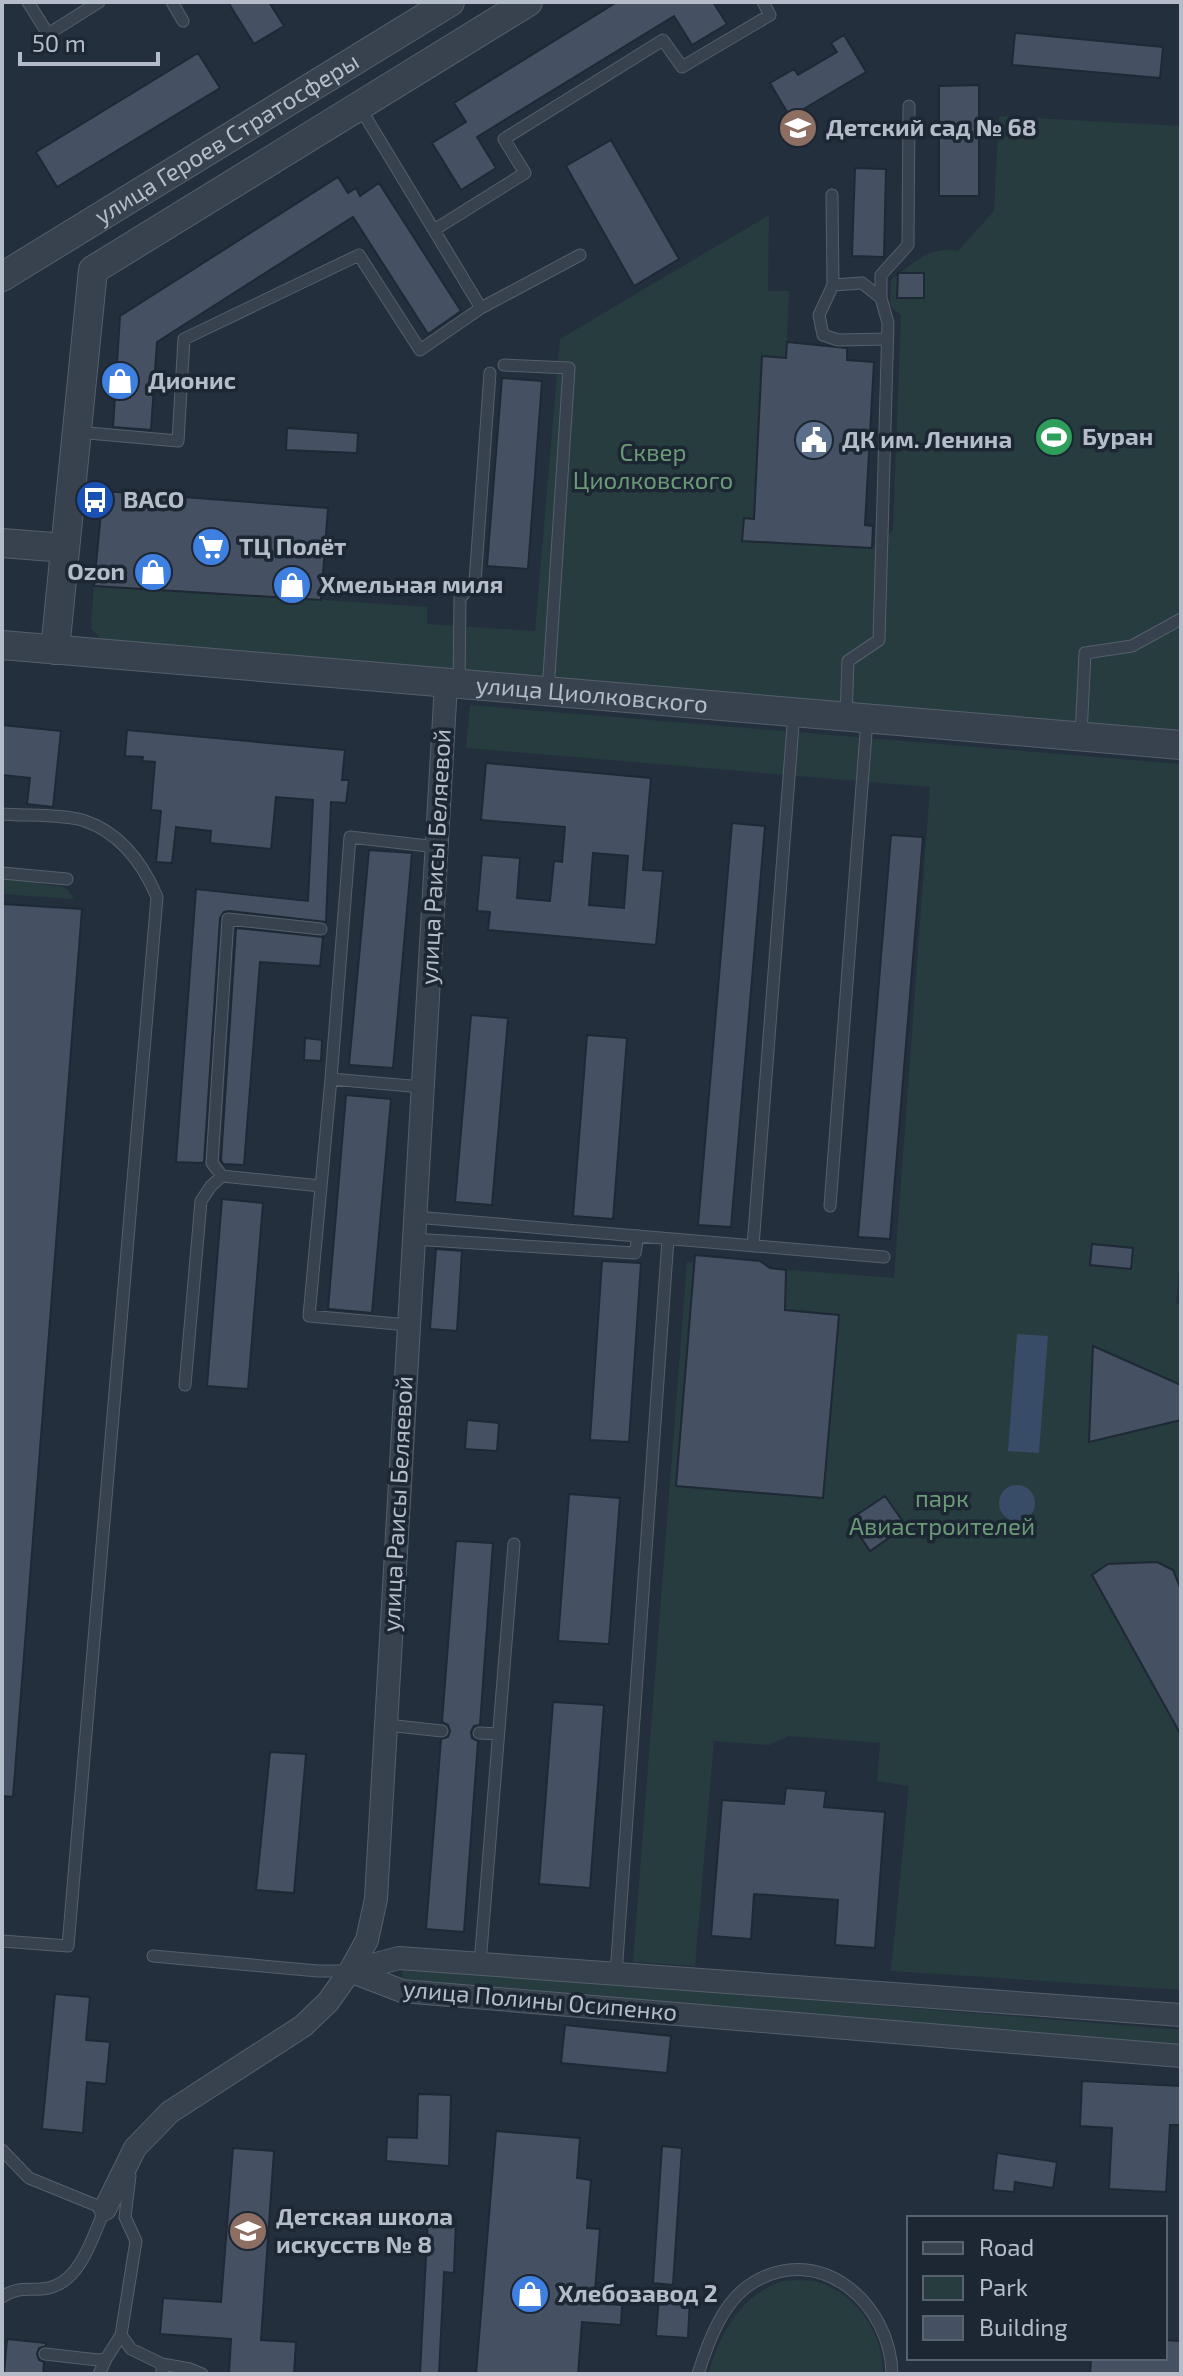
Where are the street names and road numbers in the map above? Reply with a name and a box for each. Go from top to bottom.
street label: улица Героев Стратосферы [89,46,364,231]
street label: улица Циолковского [475,669,709,718]
street label: улица Раисы Беляевой [413,728,457,986]
street label: улица Раисы Беляевой [375,1375,419,1633]
street label: улица Полины Осипенко [402,1973,678,2027]

